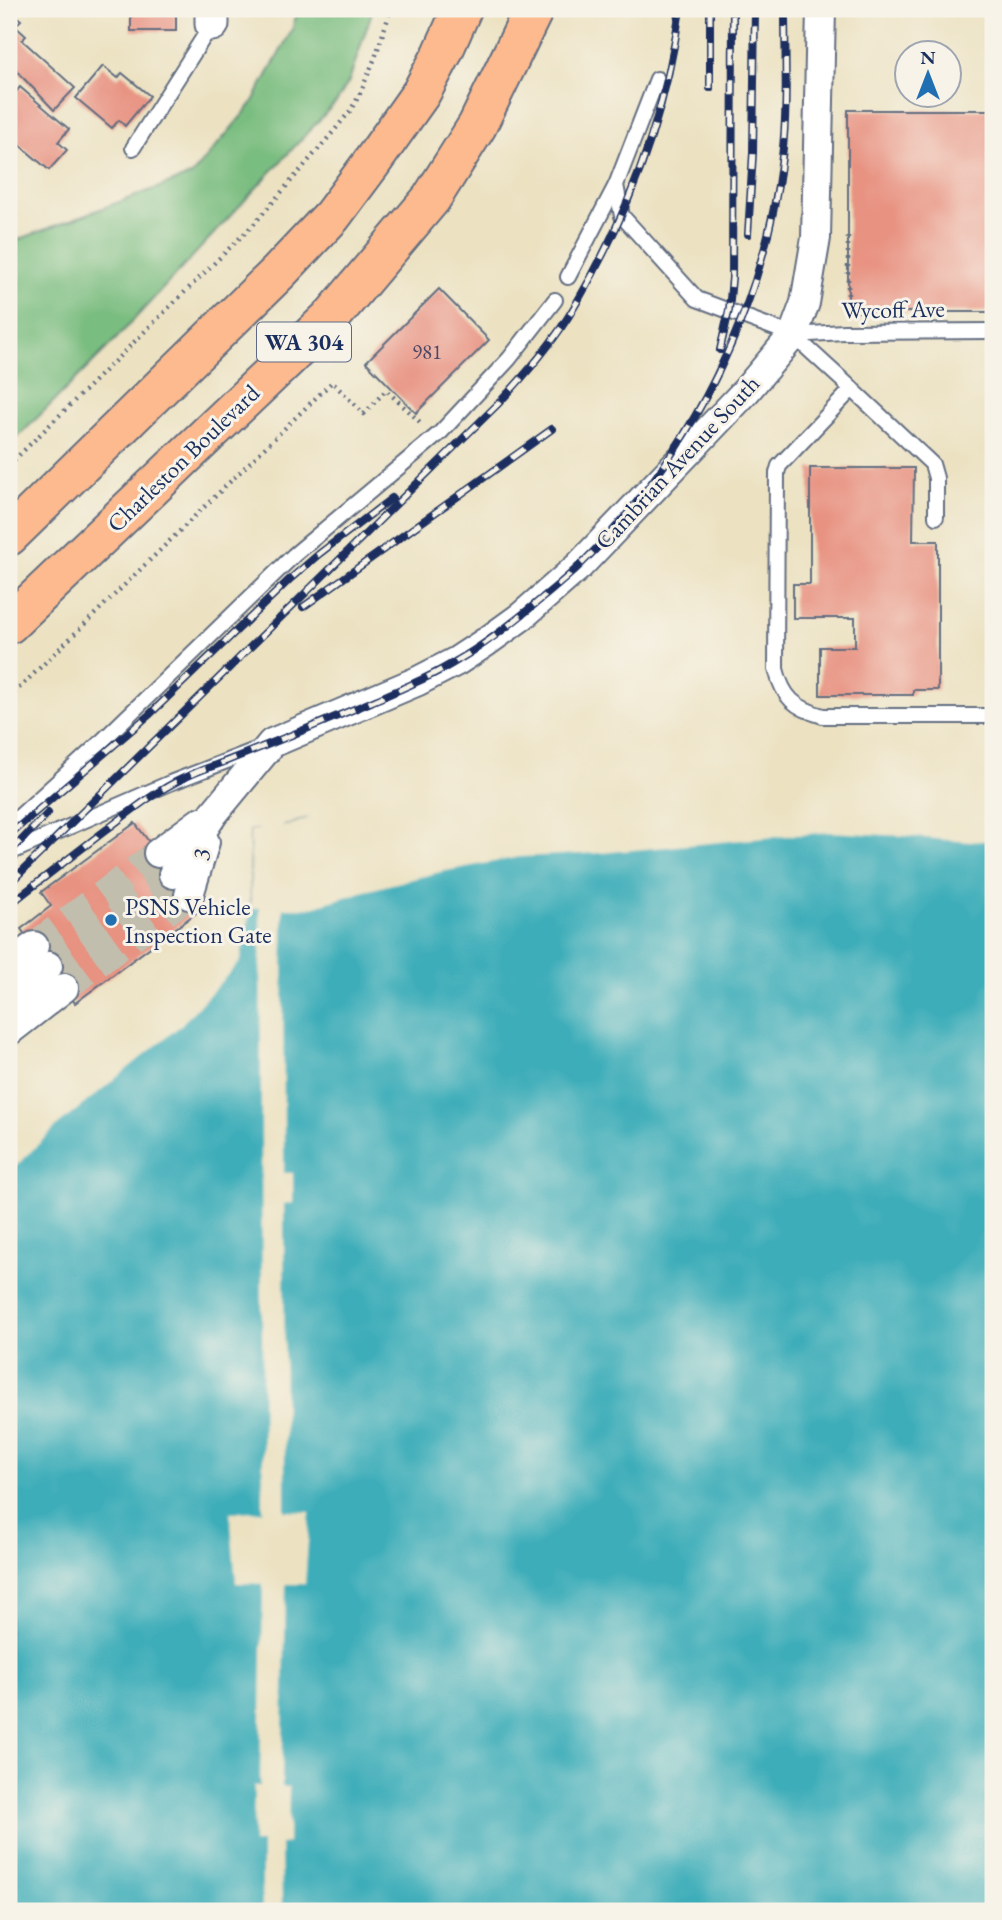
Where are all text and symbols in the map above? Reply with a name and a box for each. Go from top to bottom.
north arrow [894,38,964,108]
text: N [920,45,936,70]
street label: Wycoff Ave [841,293,945,325]
road number: WA 304 [257,322,351,362]
house number: 981 [412,338,442,365]
street label: Cambrian Avenue South [588,368,766,556]
street label: Charleston Boulevard [100,377,266,539]
street label: 3 [184,844,218,864]
place label: PSNS Vehicle Inspection Gate [125,891,272,950]
marker: PSNS Vehicle Inspection Gate [103,912,119,928]

